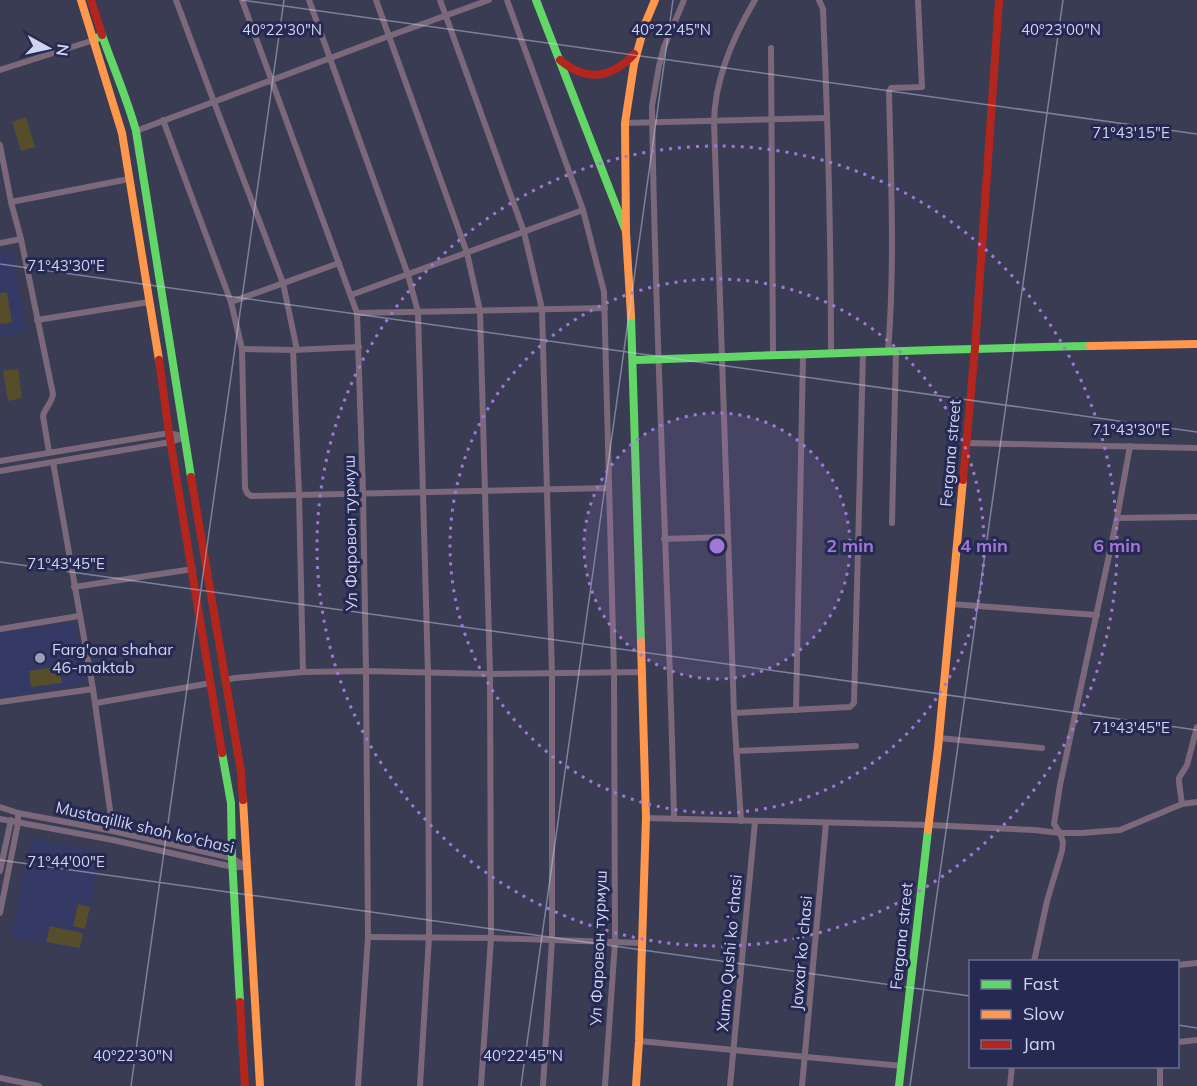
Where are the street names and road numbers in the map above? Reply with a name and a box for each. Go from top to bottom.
street label: Fergana street [935,398,965,508]
street label: Ул Фаровон турмуш [339,455,361,612]
street label: Mustaqillik shoh ko'chasi [54,797,236,857]
street label: Ул Фаровон турмуш [585,870,611,1027]
street label: Xumo Qushi koʻchasi [712,874,746,1032]
street label: Fergana street [885,881,917,991]
street label: Javxar koʻchasi [786,895,816,1011]

